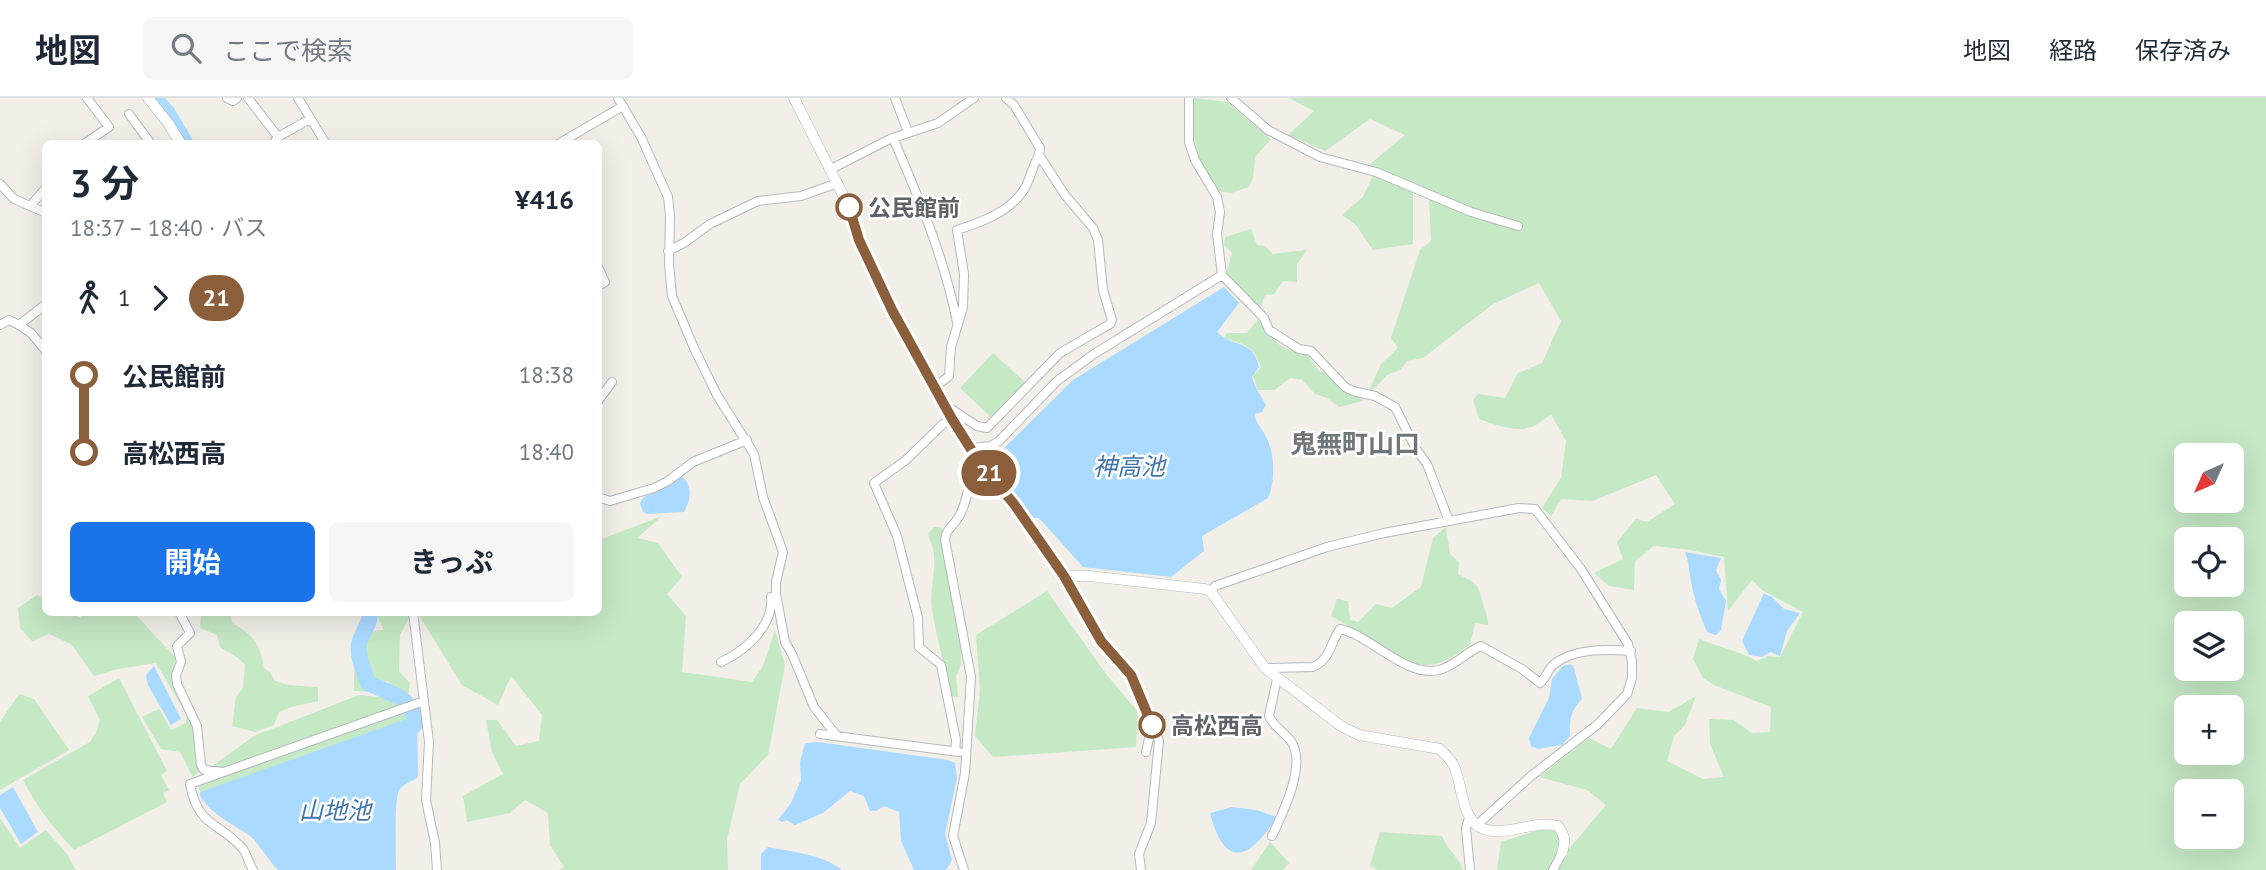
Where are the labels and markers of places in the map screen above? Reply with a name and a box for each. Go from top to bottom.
place label: 公民館前 [868,193,960,222]
marker: 公民館前 [836,194,862,220]
place label: 高松西高 [1171,711,1263,740]
marker: 高松西高 [1139,712,1165,738]

